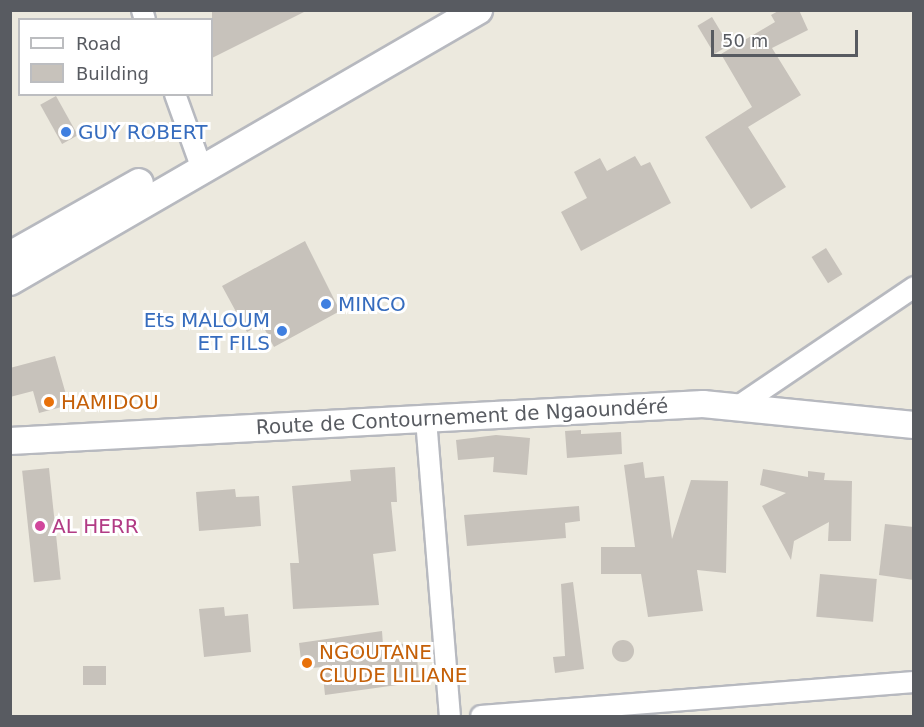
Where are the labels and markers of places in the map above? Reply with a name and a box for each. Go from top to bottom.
place label: GUY ROBERT [78,120,207,144]
marker: GUY ROBERT [59,125,73,139]
place label: MINCO [338,292,406,316]
marker: MINCO [319,297,333,311]
place label: Ets MALOUM ET FILS [144,308,270,355]
marker: Ets MALOUM ET FILS [275,324,289,338]
place label: HAMIDOU [61,390,159,414]
marker: HAMIDOU [42,395,56,409]
place label: AL HERR [52,514,139,538]
marker: AL HERR [33,519,47,533]
place label: NGOUTANE CLUDE LILIANE [319,640,468,687]
marker: NGOUTANE CLUDE LILIANE [300,656,314,670]

